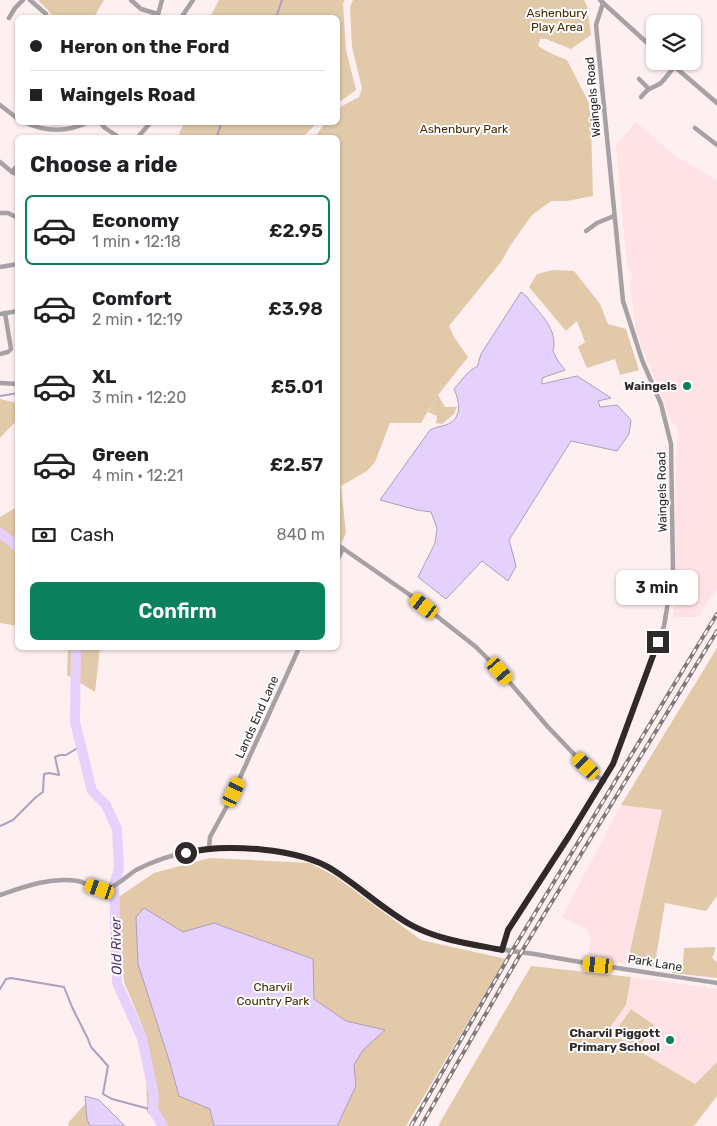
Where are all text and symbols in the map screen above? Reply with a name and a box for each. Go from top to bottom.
park label: Ashenbury Play Area [526,6,588,34]
map controls [646,15,701,70]
button: layers [646,15,701,70]
text: Heron on the Ford [60,35,230,58]
street label: Waingels Road [583,56,603,138]
text: Waingels Road [60,83,195,106]
park label: Ashenbury Park [420,122,509,136]
text: Choose a ride [30,151,177,178]
icon: car [32,208,77,253]
text: Economy [92,209,179,232]
text: £2.95 [269,219,323,242]
text: 1 min · 12:18 [92,232,181,251]
icon: car [32,286,77,331]
text: Comfort [92,287,172,310]
text: £3.98 [268,297,323,320]
text: 2 min · 12:19 [92,310,183,329]
icon: car [32,364,77,409]
text: XL [92,365,116,388]
text: £5.01 [271,375,323,398]
place label: Waingels [624,379,677,393]
marker: Waingels [681,380,693,392]
text: 3 min · 12:20 [92,388,186,407]
icon: car [32,442,77,487]
text: Green [92,443,149,466]
street label: Waingels Road [654,452,670,532]
text: £2.57 [270,453,323,476]
text: 4 min · 12:21 [92,466,183,485]
icon: cash [30,521,58,549]
text: Cash [70,523,114,546]
text: 840 m [277,525,325,544]
callout: 3 min [617,570,699,604]
text: 3 min [636,578,678,597]
button: Confirm [30,582,325,640]
car [407,591,440,621]
route end [647,631,669,653]
car [484,655,515,687]
street label: Lands End Lane [233,673,282,760]
car [570,750,601,782]
car [220,775,247,809]
route start [175,842,197,864]
car [83,877,116,901]
water label: Old River [107,916,126,975]
street label: Park Lane [627,952,684,974]
car [582,956,613,974]
park label: Charvil Country Park [237,980,310,1008]
place label: Charvil Piggott Primary School [569,1026,660,1054]
marker: Charvil Piggott Primary School [664,1034,676,1046]

